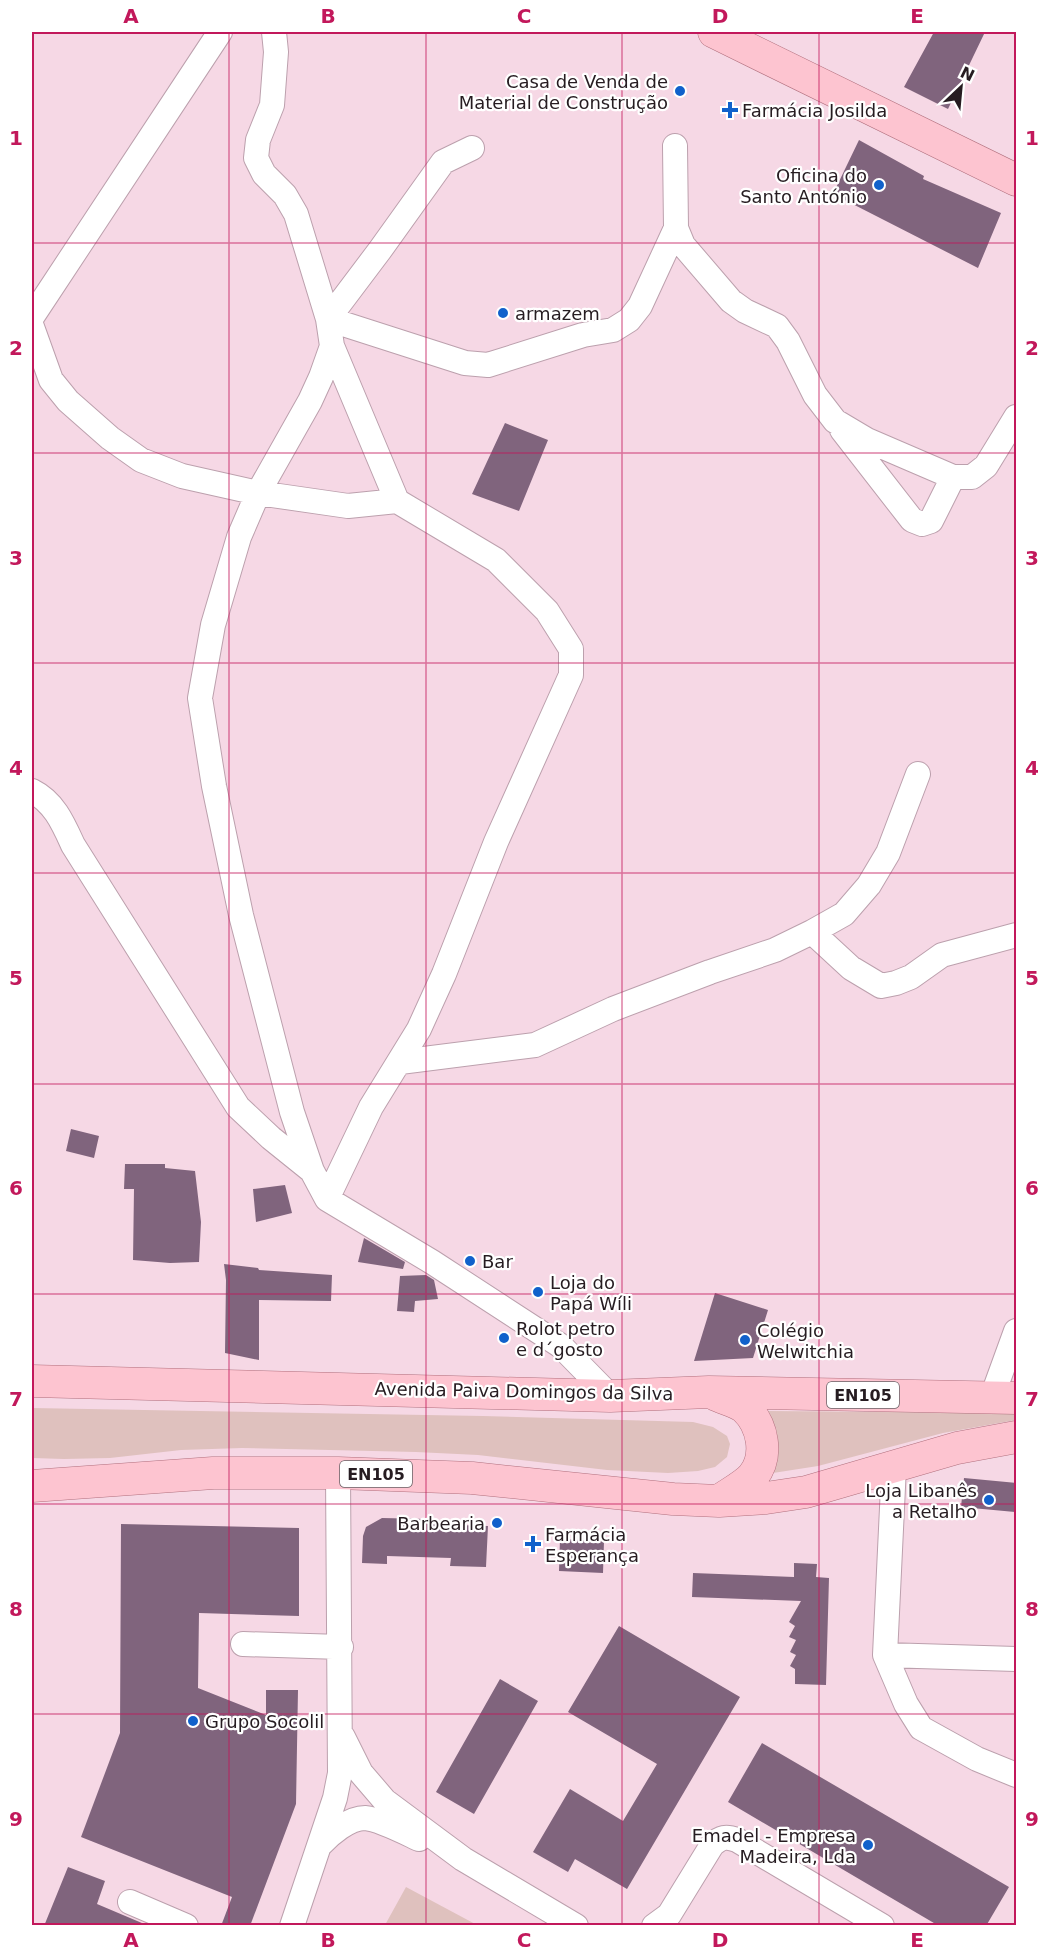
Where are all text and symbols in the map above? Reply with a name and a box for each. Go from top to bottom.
text: A [123,4,139,28]
text: B [320,4,336,28]
text: C [517,4,531,28]
text: D [712,4,728,28]
text: E [910,4,924,28]
north arrow [931,57,991,117]
text: N [957,62,978,85]
place label: Casa de Venda de Material de Construção [459,71,668,113]
marker: Casa de Venda de Material de Construção [673,84,687,98]
place label: Farmácia Josilda [742,100,887,121]
marker: Farmácia Josilda [723,103,737,117]
text: 1 [9,126,23,150]
text: 1 [1025,126,1039,150]
place label: Oficina do Santo António [740,165,867,207]
marker: Oficina do Santo António [872,178,886,192]
place label: armazem [515,303,600,324]
marker: armazem [496,306,510,320]
text: 2 [9,336,23,360]
text: 2 [1025,336,1039,360]
text: 3 [9,546,23,570]
text: 3 [1025,546,1039,570]
text: 4 [9,756,23,780]
text: 4 [1025,756,1039,780]
text: 5 [9,966,23,990]
text: 5 [1025,966,1039,990]
text: 6 [9,1176,23,1200]
text: 6 [1025,1176,1039,1200]
place label: Bar [482,1251,513,1272]
marker: Bar [463,1254,477,1268]
place label: Loja do Papá Wíli [550,1272,632,1314]
marker: Loja do Papá Wíli [531,1285,545,1299]
place label: Rolot petro e d´gosto [516,1318,615,1360]
place label: Colégio Welwitchia [757,1320,854,1362]
marker: Rolot petro e d´gosto [497,1331,511,1345]
marker: Colégio Welwitchia [738,1333,752,1347]
street label: Avenida Paiva Domingos da Silva [374,1378,674,1404]
road number: EN105 [827,1382,899,1408]
text: 7 [9,1387,23,1411]
text: 7 [1025,1387,1039,1411]
road number: EN105 [340,1461,412,1487]
place label: Loja Libanês a Retalho [865,1480,977,1522]
marker: Loja Libanês a Retalho [982,1493,996,1507]
place label: Barbearia [397,1513,485,1534]
marker: Barbearia [490,1516,504,1530]
place label: Farmácia Esperança [545,1524,639,1566]
marker: Farmácia Esperança [526,1537,540,1551]
text: 8 [9,1597,23,1621]
text: 8 [1025,1597,1039,1621]
place label: Grupo Socolil [205,1711,324,1732]
marker: Grupo Socolil [186,1714,200,1728]
text: 9 [9,1807,23,1831]
text: 9 [1025,1807,1039,1831]
place label: Emadel - Empresa Madeira, Lda [692,1825,856,1867]
marker: Emadel - Empresa Madeira, Lda [861,1838,875,1852]
text: A [123,1928,139,1952]
text: B [320,1928,336,1952]
text: C [517,1928,531,1952]
text: D [712,1928,728,1952]
text: E [910,1928,924,1952]

